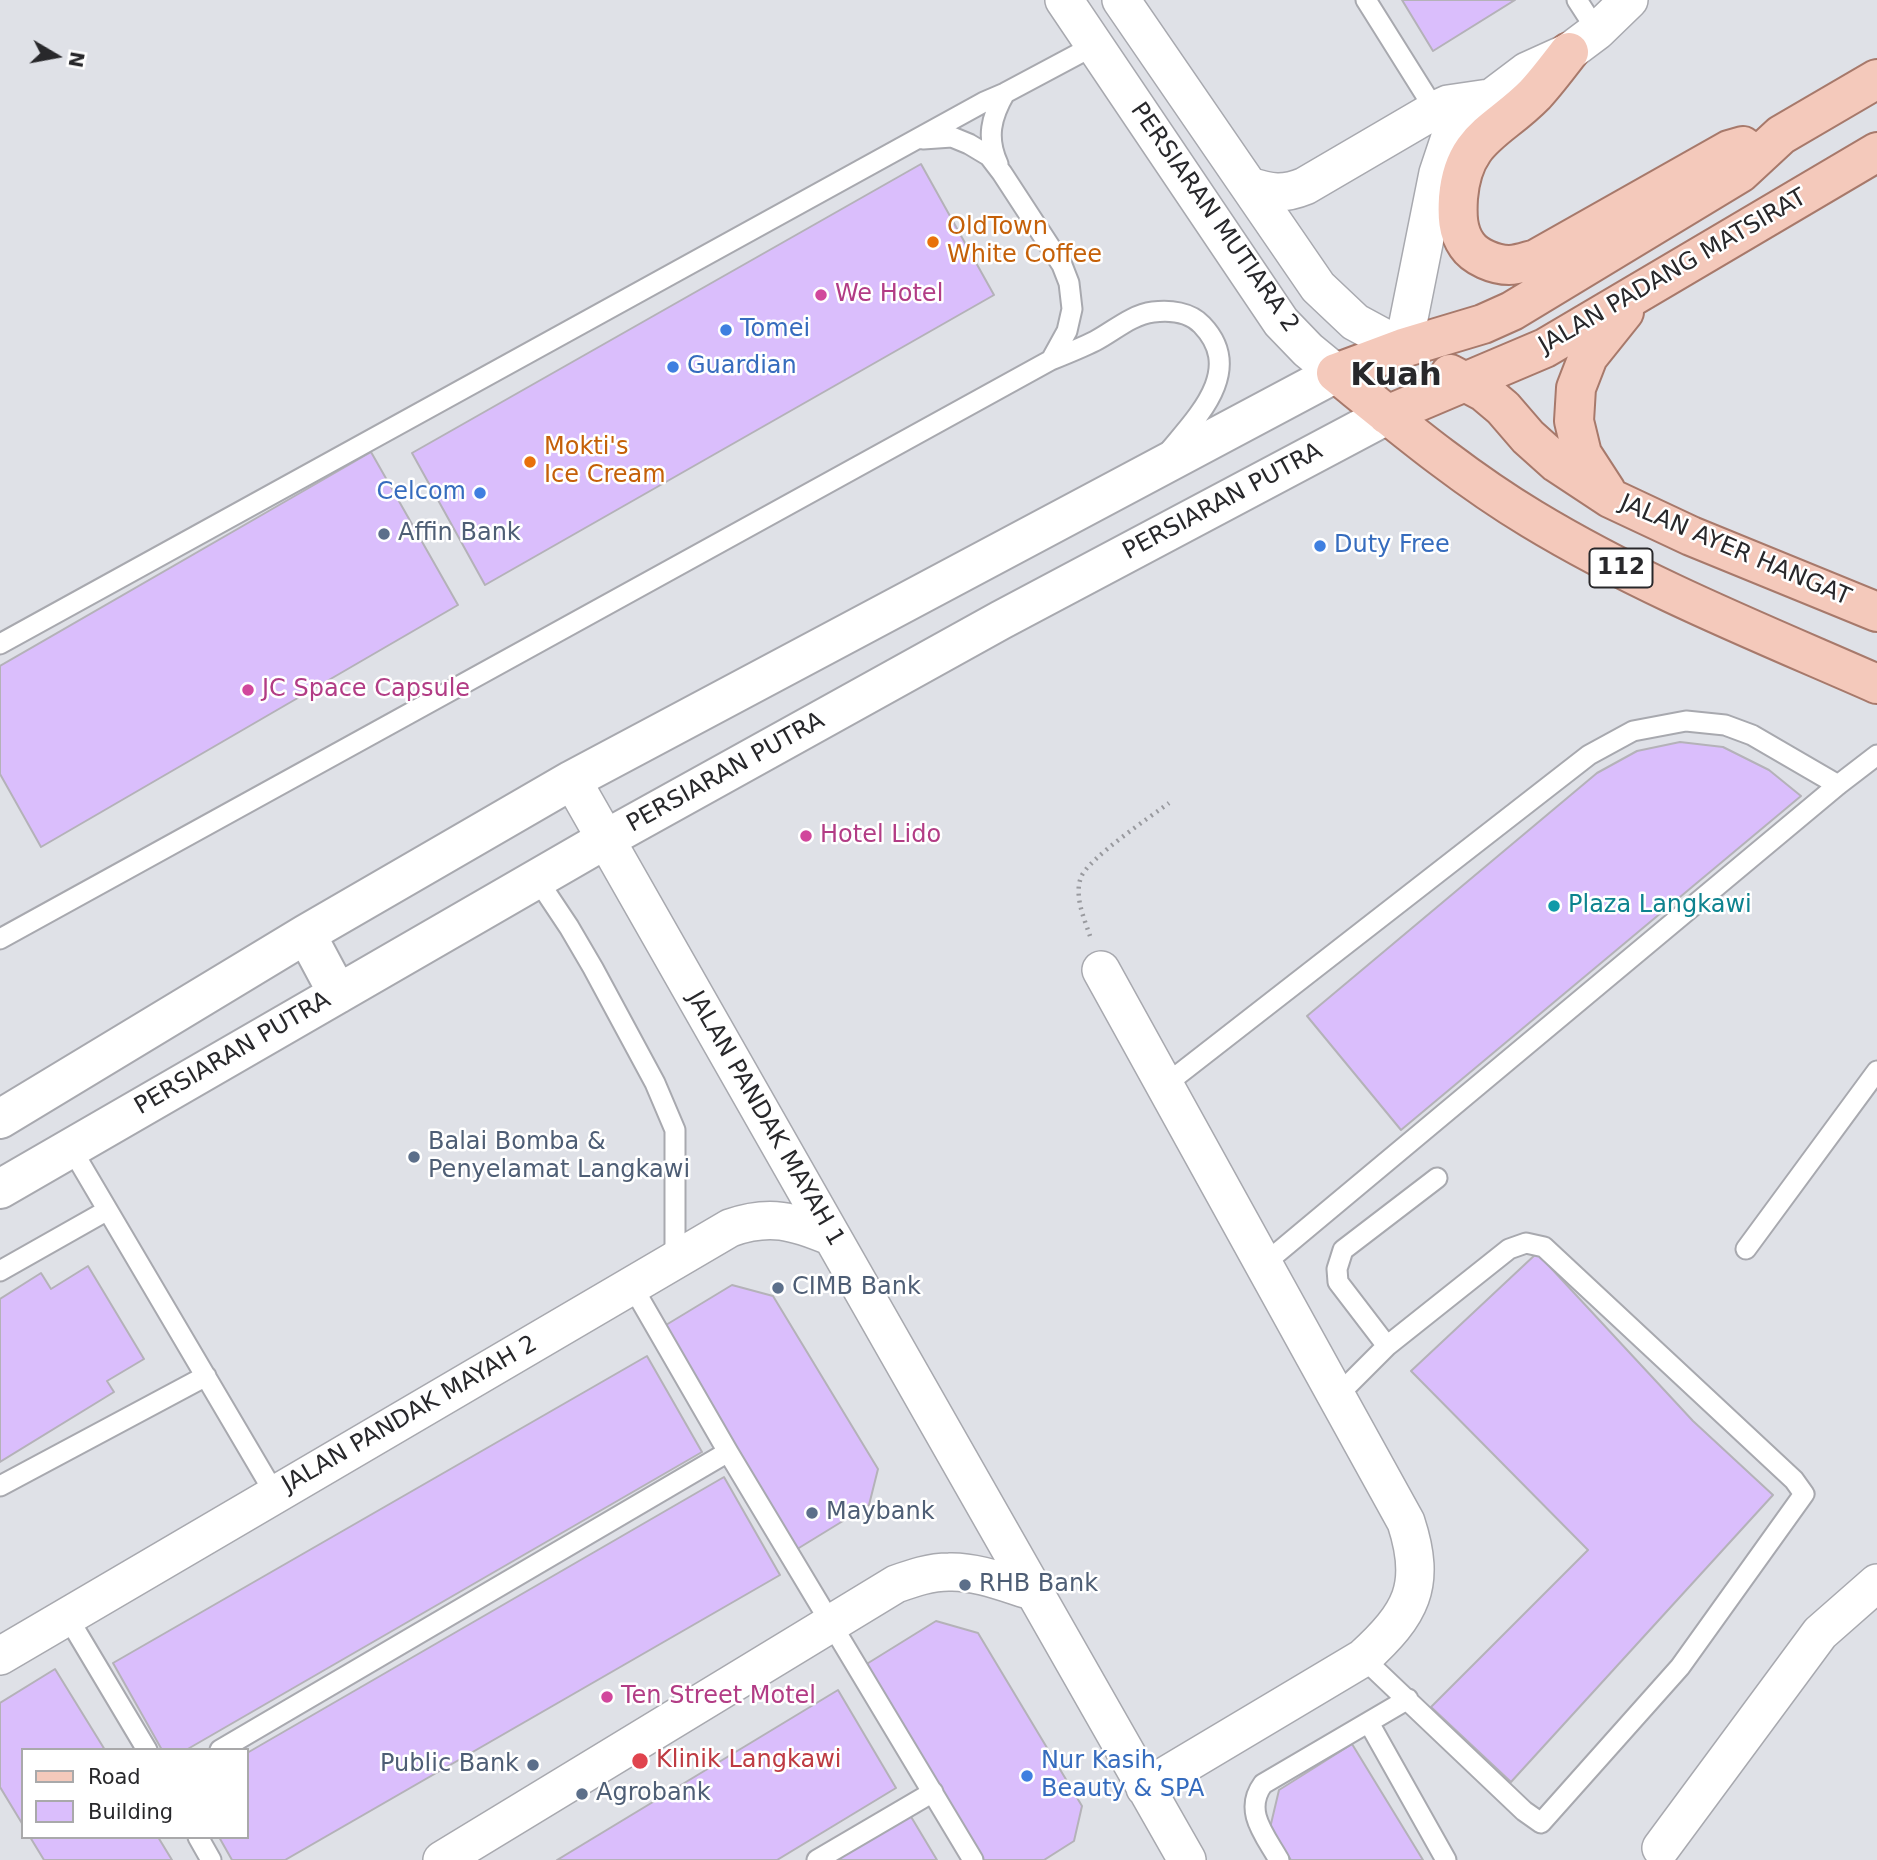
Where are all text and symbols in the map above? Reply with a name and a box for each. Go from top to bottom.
north arrow [21,21,91,91]
text: N [64,50,89,69]
street label: PERSIARAN MUTIARA 2 [1124,97,1304,339]
street label: JALAN PADANG MATSIRAT [1534,183,1812,361]
place label: OldTown White Coffee [947,214,1102,270]
marker: OldTown White Coffee [925,234,941,250]
place label: We Hotel [835,281,943,309]
marker: We Hotel [813,287,829,303]
place label: Tomei [740,316,810,344]
marker: Tomei [718,322,734,338]
place label: Guardian [687,353,797,381]
district label: Kuah [1350,358,1442,396]
marker: Guardian [665,359,681,375]
place label: Mokti's Ice Cream [544,434,666,490]
street label: PERSIARAN PUTRA [1118,437,1328,567]
marker: Mokti's Ice Cream [522,454,538,470]
place label: Celcom [377,479,466,507]
marker: Celcom [472,485,488,501]
street label: JALAN AYER HANGAT [1615,489,1855,613]
place label: Affin Bank [398,520,521,548]
marker: Affin Bank [376,526,392,542]
place label: Duty Free [1334,532,1450,560]
marker: Duty Free [1312,538,1328,554]
road number: 112 [1590,548,1652,588]
place label: JC Space Capsule [262,676,470,704]
marker: JC Space Capsule [240,682,256,698]
street label: PERSIARAN PUTRA [622,707,830,839]
place label: Hotel Lido [820,822,941,850]
marker: Hotel Lido [798,828,814,844]
place label: Plaza Langkawi [1568,892,1752,920]
marker: Plaza Langkawi [1546,898,1562,914]
street label: PERSIARAN PUTRA [130,986,336,1122]
street label: JALAN PANDAK MAYAH 1 [680,986,850,1252]
place label: Balai Bomba & Penyelamat Langkawi [428,1129,690,1185]
marker: Balai Bomba & Penyelamat Langkawi [406,1149,422,1165]
place label: CIMB Bank [792,1274,921,1302]
marker: CIMB Bank [770,1280,786,1296]
street label: JALAN PANDAK MAYAH 2 [277,1330,543,1500]
place label: Maybank [826,1499,935,1527]
marker: Maybank [804,1505,820,1521]
place label: RHB Bank [979,1571,1098,1599]
marker: RHB Bank [957,1577,973,1593]
place label: Ten Street Motel [621,1683,816,1711]
marker: Ten Street Motel [599,1689,615,1705]
place label: Klinik Langkawi [656,1747,841,1775]
legend [21,1748,248,1839]
place label: Nur Kasih, Beauty & SPA [1041,1748,1204,1804]
place label: Public Bank [380,1751,519,1779]
marker: Klinik Langkawi [630,1751,650,1771]
marker: Public Bank [525,1757,541,1773]
text: Road [88,1765,141,1789]
marker: Nur Kasih, Beauty & SPA [1019,1768,1035,1784]
place label: Agrobank [596,1780,711,1808]
marker: Agrobank [574,1786,590,1802]
text: Building [88,1800,173,1824]

